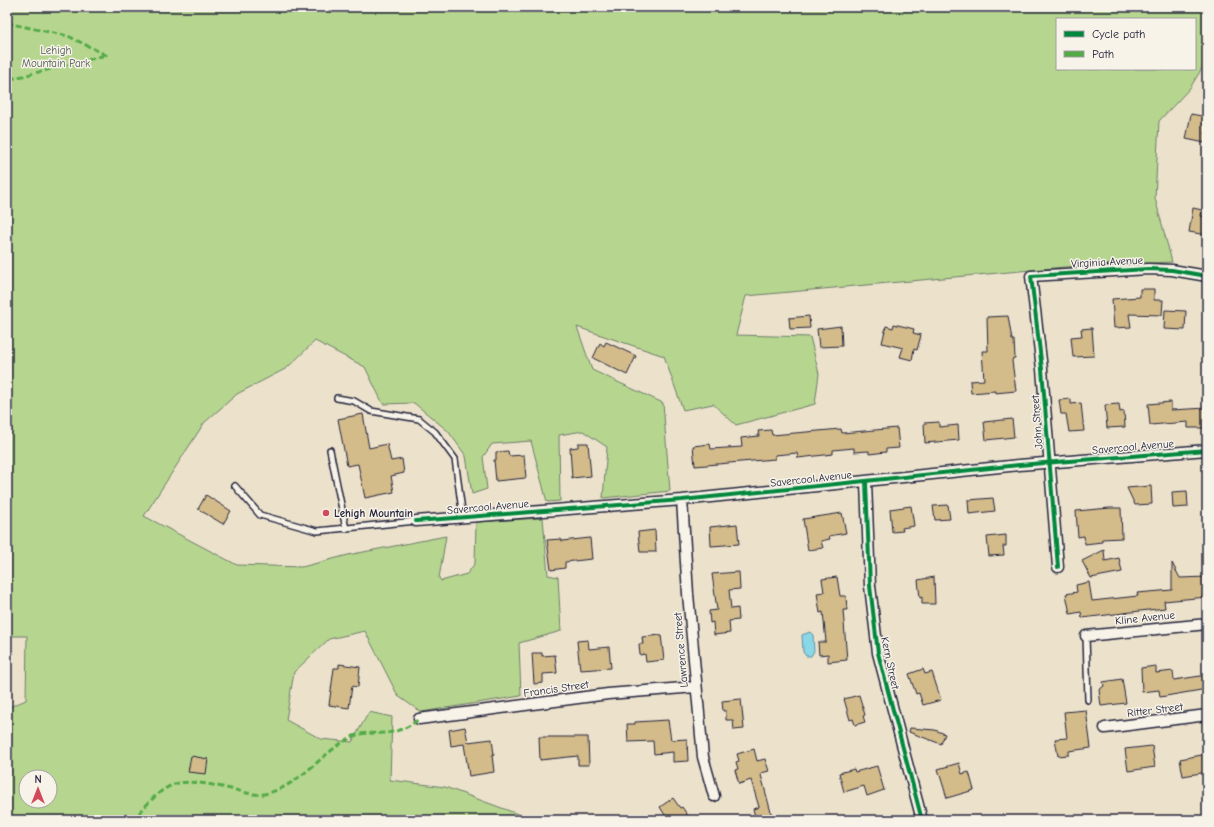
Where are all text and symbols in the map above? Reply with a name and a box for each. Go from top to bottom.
legend [1056,18,1196,70]
text: Cycle path [1092,27,1145,41]
park label: Lehigh Mountain Park [22,44,91,70]
text: Path [1092,47,1114,61]
street label: Virginia Avenue [1071,254,1144,270]
street label: John Street [1029,394,1045,449]
street label: Savercool Avenue [1091,437,1175,457]
street label: Savercool Avenue [769,468,853,490]
street label: Savercool Avenue [446,497,530,517]
place label: Lehigh Mountain [334,507,413,520]
marker: Lehigh Mountain [321,508,331,518]
street label: Kline Avenue [1115,608,1176,628]
street label: Lawrence Street [671,611,691,688]
street label: Kern Street [878,636,902,691]
street label: Francis Street [522,678,590,700]
street label: Ritter Street [1126,700,1184,720]
north arrow [18,769,58,809]
text: N [34,773,42,786]

